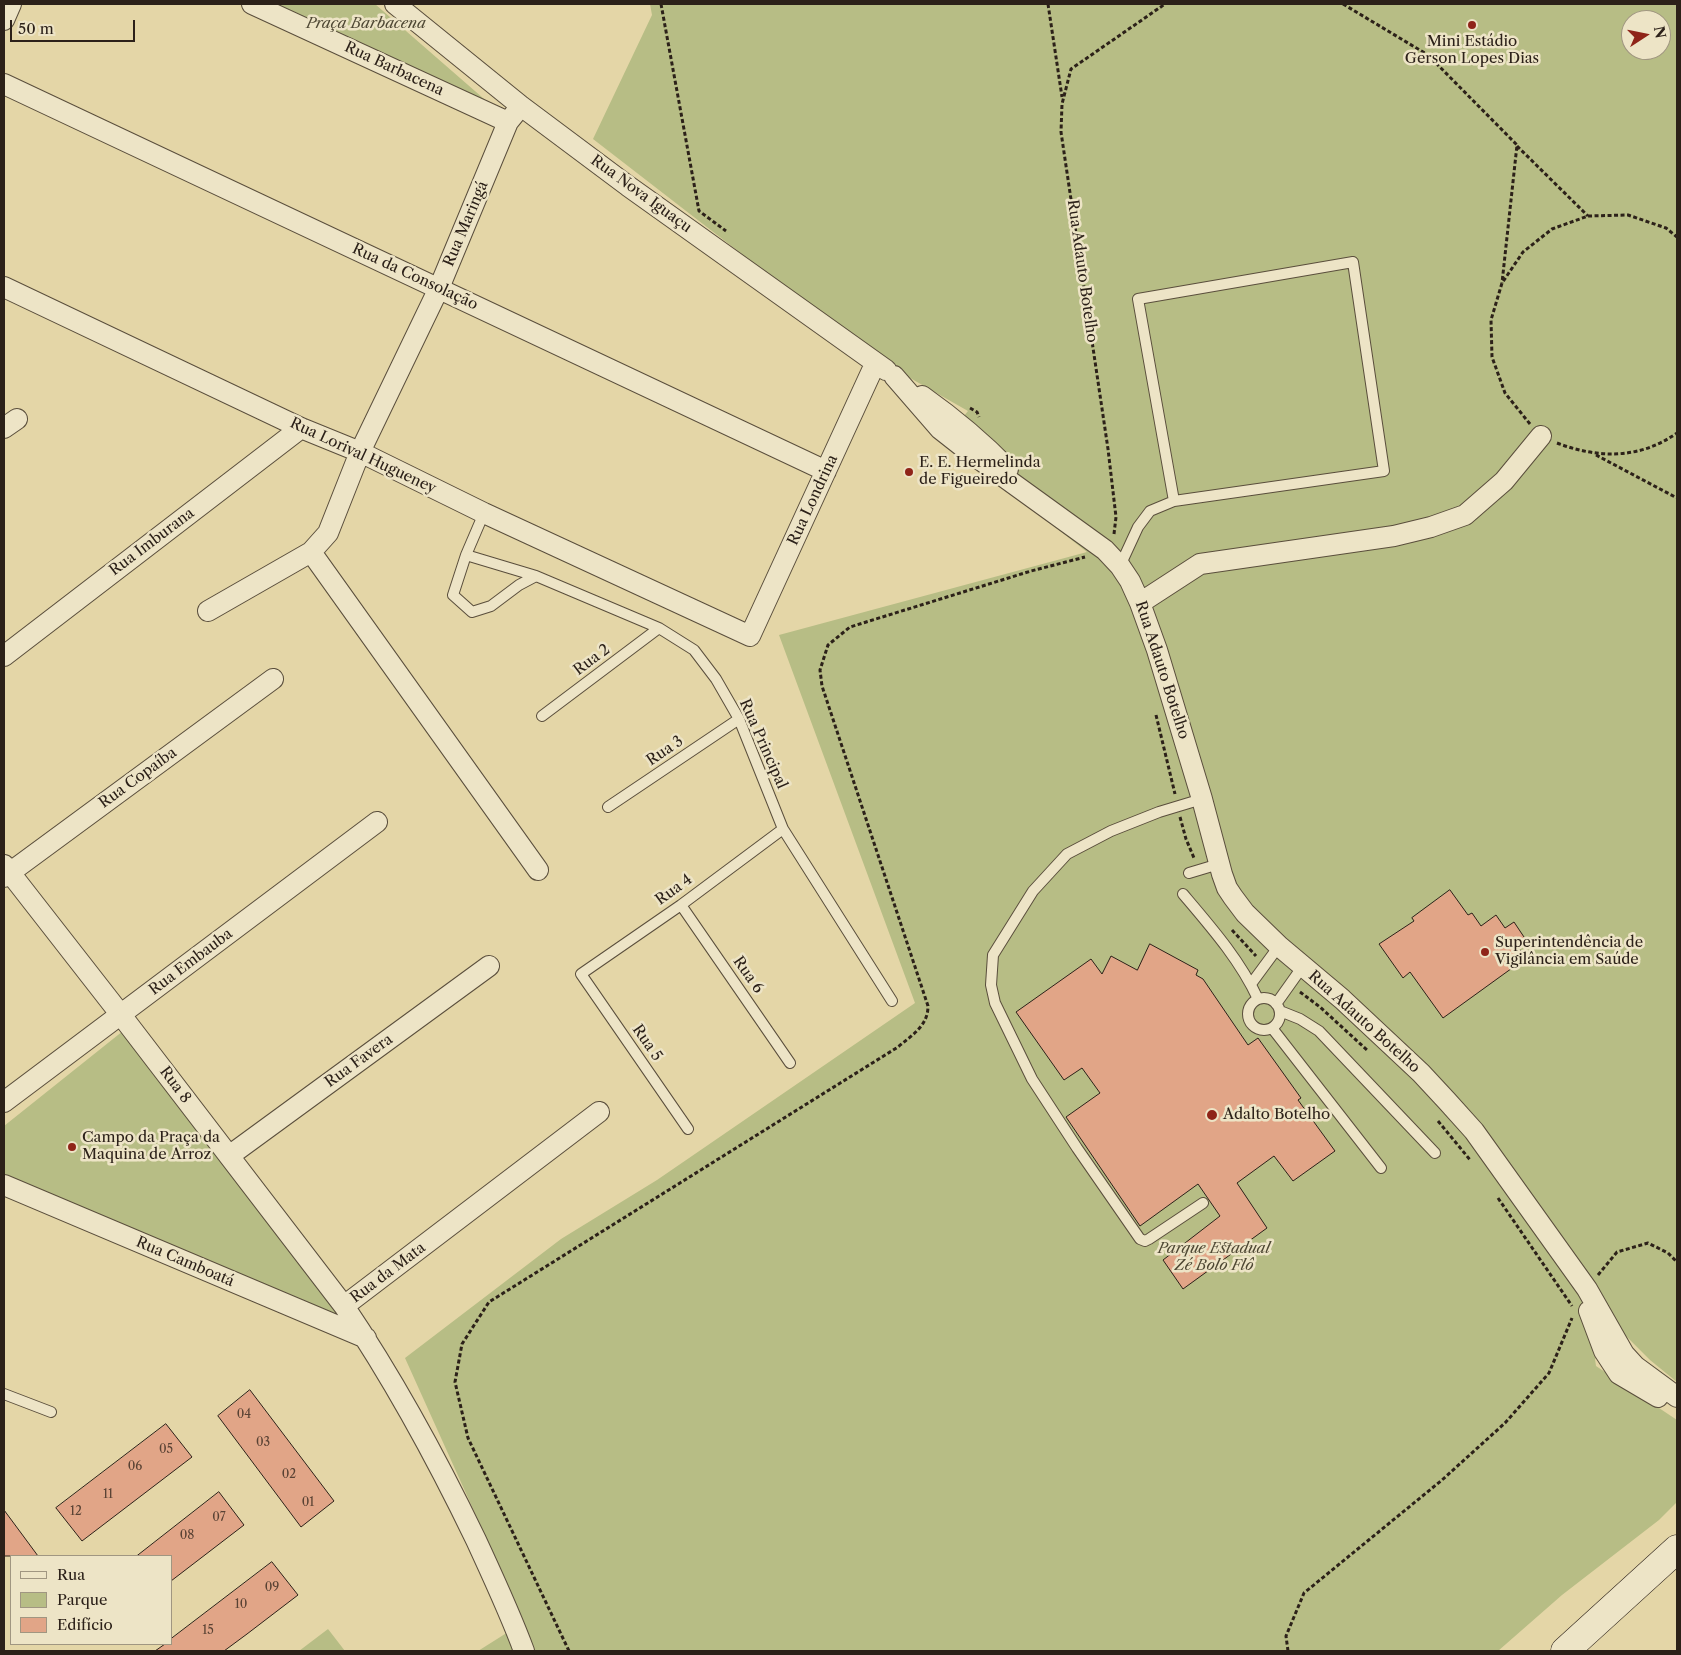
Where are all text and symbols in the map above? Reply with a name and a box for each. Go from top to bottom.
scale bar [12,10,138,42]
north arrow [1621,10,1671,60]
park label: Praça Barbacena [306,15,426,33]
text: 50 m [18,19,54,38]
marker: Mini Estádio Gerson Lopes Dias [1466,19,1478,31]
text: N [1650,25,1670,40]
place label: Mini Estádio Gerson Lopes Dias [1405,33,1539,68]
street label: Rua Barbacena [342,38,446,100]
street label: Rua Nova Iguaçu [587,151,695,237]
street label: Rua Maringá [440,179,492,269]
street label: Rua Adauto Botelho [1063,198,1101,344]
street label: Rua da Consolação [349,240,481,314]
street label: Rua Lorival Hugueney [287,414,439,498]
street label: Rua Londrina [784,452,842,548]
place label: E. E. Hermelinda de Figueiredo [919,454,1041,489]
marker: E. E. Hermelinda de Figueiredo [903,466,915,478]
street label: Rua Imburana [106,504,198,580]
street label: Rua Adauto Botelho [1131,599,1193,741]
street label: Rua 2 [570,641,614,679]
street label: Rua Principal [735,696,791,792]
street label: Rua 3 [643,732,687,770]
street label: Rua Copaíba [96,744,180,812]
street label: Rua 4 [652,871,696,909]
street label: Rua Embauba [146,925,236,999]
place label: Superintendência de Vigilância em Saúde [1495,934,1643,969]
marker: Superintendência de Vigilância em Saúde [1479,946,1491,958]
street label: Rua 6 [729,953,767,997]
street label: Rua Adauto Botelho [1304,967,1424,1077]
street label: Rua 5 [628,1021,666,1065]
street label: Rua Favera [322,1030,396,1092]
street label: Rua 8 [155,1063,195,1107]
place label: Adalto Botelho [1223,1106,1330,1124]
marker: Adalto Botelho [1205,1108,1219,1122]
place label: Campo da Praça da Maquina de Arroz [82,1129,220,1164]
marker: Campo da Praça da Maquina de Arroz [66,1141,78,1153]
street label: Rua Camboatá [133,1233,237,1291]
street label: Rua da Mata [347,1239,429,1307]
park label: Parque Estadual Zé Bolo Flô [1158,1240,1270,1275]
house number: 04 [237,1408,251,1422]
house number: 03 [256,1436,270,1450]
house number: 05 [159,1443,173,1457]
house number: 06 [128,1460,142,1474]
house number: 02 [282,1468,296,1482]
house number: 11 [103,1488,113,1502]
house number: 01 [302,1496,314,1510]
house number: 12 [70,1505,82,1519]
house number: 07 [212,1511,226,1525]
house number: 08 [180,1529,194,1543]
legend [10,1555,172,1645]
text: Rua [57,1565,85,1584]
house number: 09 [265,1581,279,1595]
text: Parque [57,1590,107,1609]
house number: 10 [235,1598,247,1612]
text: Edifício [57,1615,113,1634]
house number: 15 [202,1624,214,1638]

